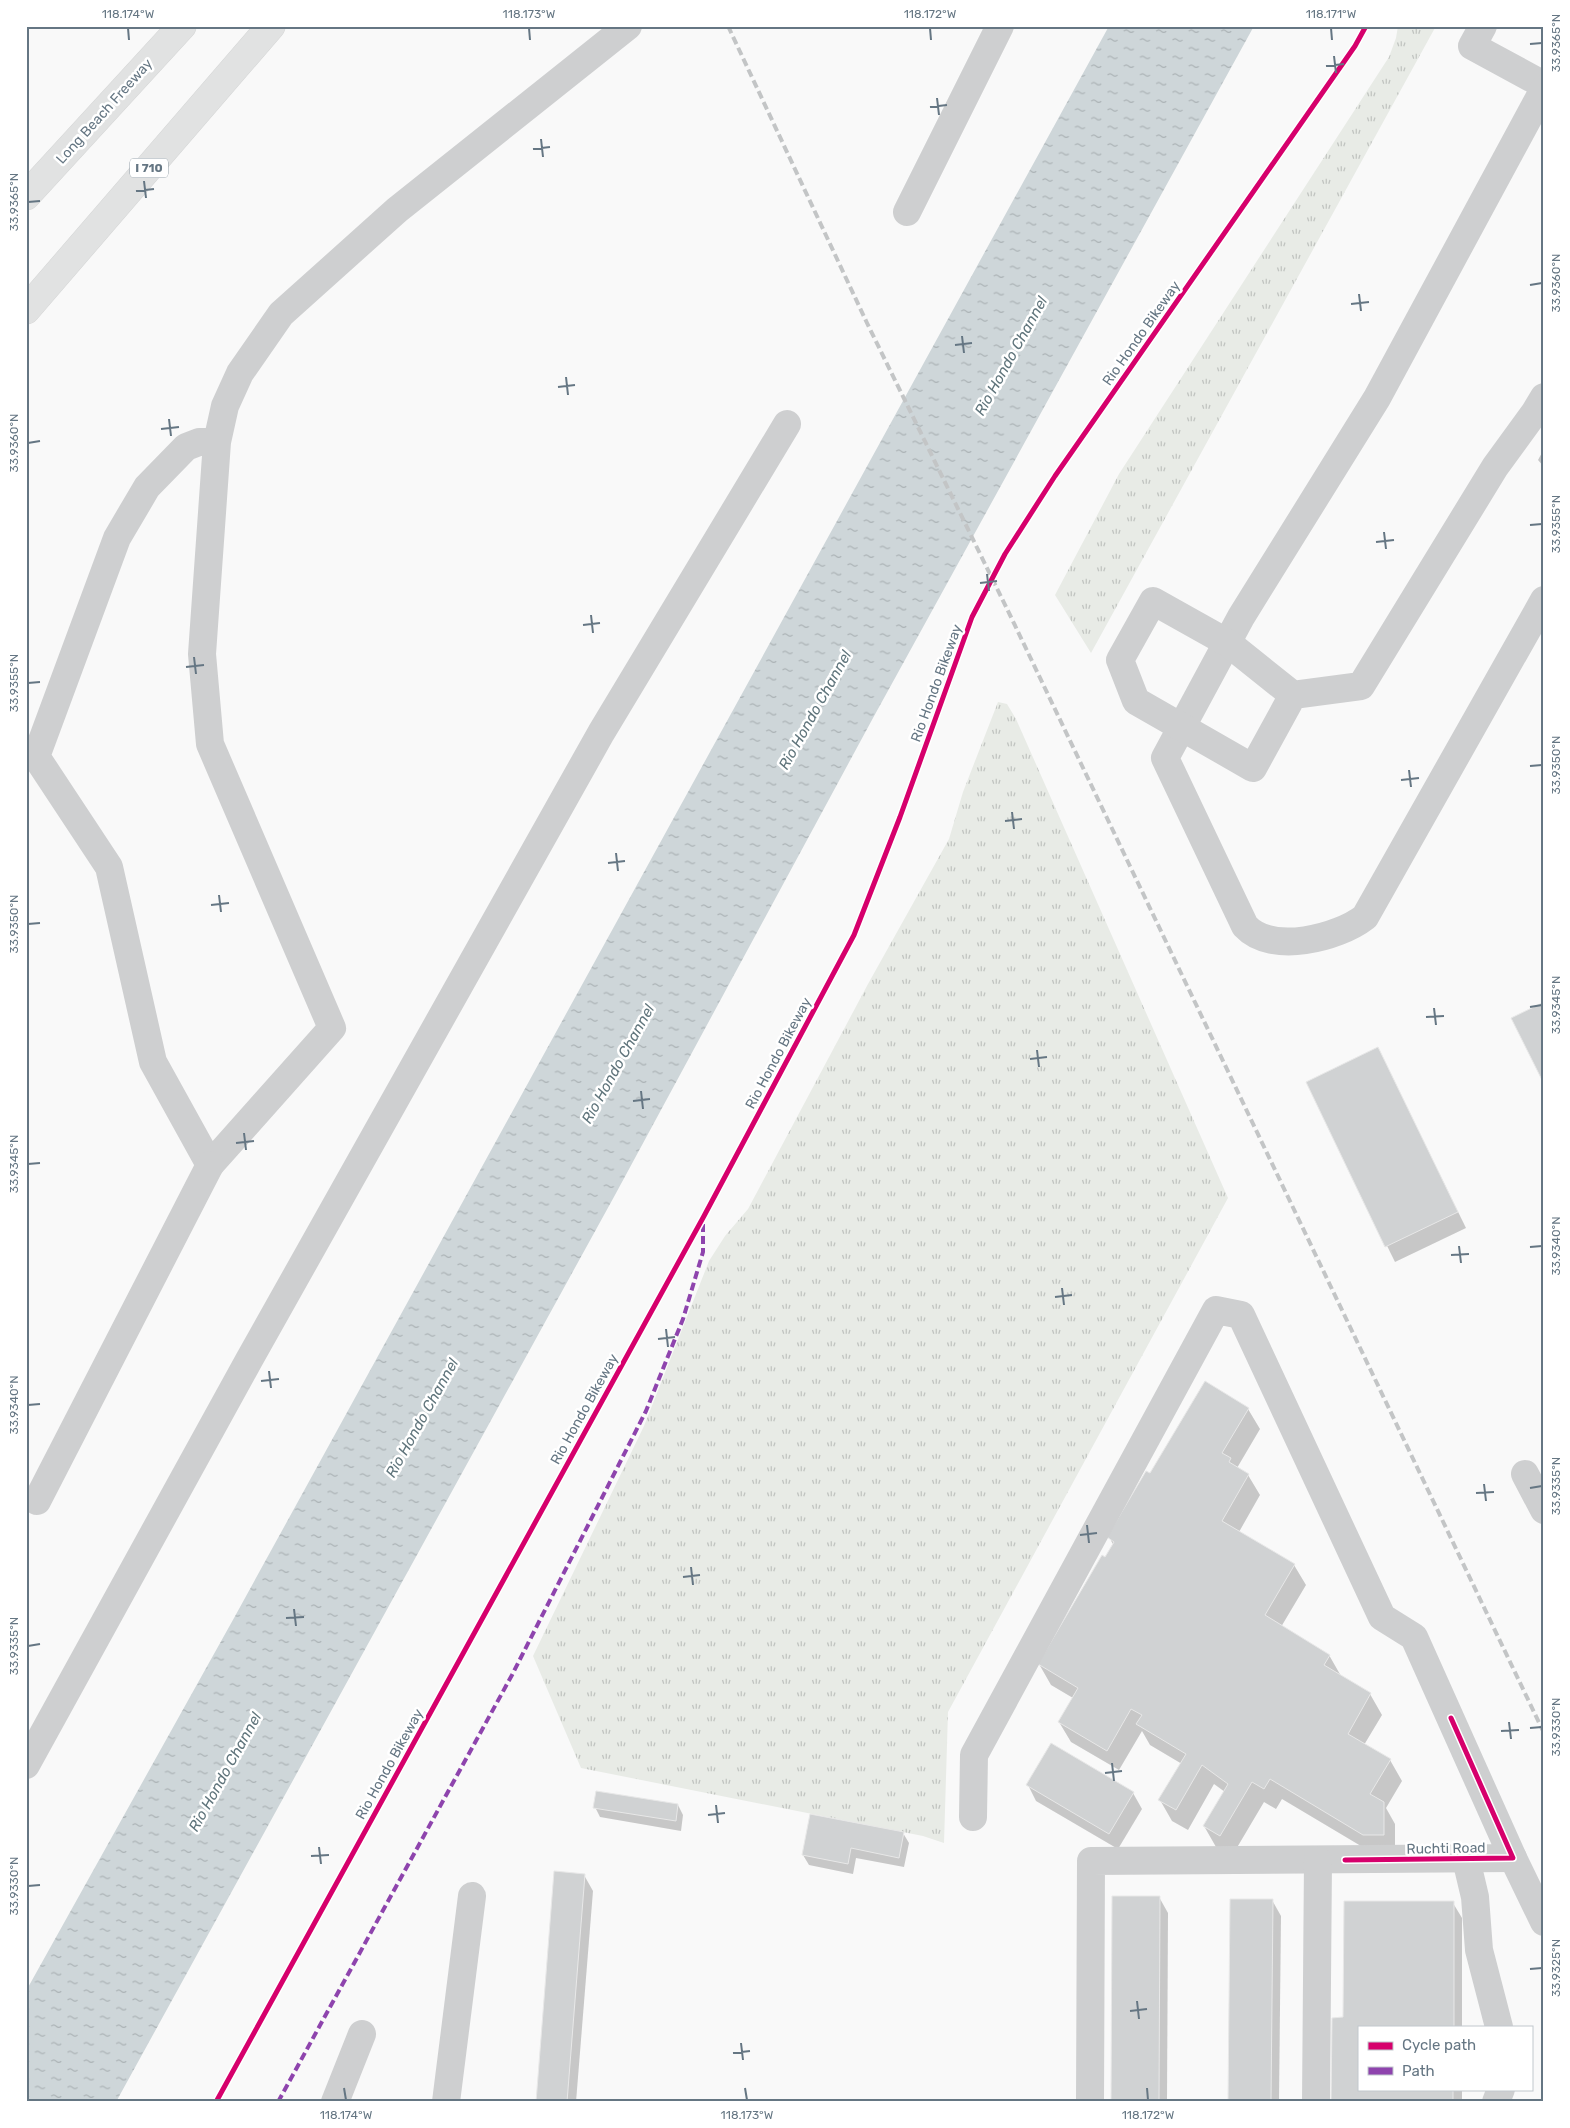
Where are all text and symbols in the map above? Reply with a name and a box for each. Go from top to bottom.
text: 118.174°W [102,7,155,21]
text: 118.173°W [503,7,556,21]
text: 118.172°W [904,7,957,21]
text: 118.171°W [1306,7,1357,21]
text: 33.9365°N [1549,14,1563,72]
street label: Long Beach Freeway [53,55,156,167]
road number: I 710 [130,158,168,178]
text: 33.9365°N [7,173,21,231]
text: 33.9360°N [1549,254,1563,312]
street label: Rio Hondo Bikeway [1099,277,1184,389]
water label: Rio Hondo Channel [971,293,1051,419]
text: 33.9360°N [7,414,21,472]
text: 33.9355°N [1549,495,1563,553]
street label: Rio Hondo Bikeway [907,622,966,744]
water label: Rio Hondo Channel [775,647,855,773]
text: 33.9355°N [7,654,21,712]
text: 33.9350°N [1549,736,1563,794]
text: 33.9350°N [7,895,21,953]
text: 33.9345°N [1549,976,1563,1034]
street label: Rio Hondo Bikeway [742,994,815,1112]
water label: Rio Hondo Channel [578,1001,658,1127]
text: 33.9345°N [7,1135,21,1193]
text: 33.9340°N [1549,1216,1563,1276]
street label: Rio Hondo Bikeway [547,1351,622,1468]
water label: Rio Hondo Channel [382,1355,462,1481]
text: 33.9340°N [7,1375,21,1435]
text: 33.9335°N [1549,1457,1563,1515]
text: 33.9335°N [7,1617,21,1675]
text: 33.9330°N [1549,1698,1563,1756]
street label: Rio Hondo Bikeway [352,1706,427,1823]
water label: Rio Hondo Channel [185,1709,265,1835]
street label: Ruchti Road [1406,1839,1486,1858]
text: 33.9330°N [7,1857,21,1915]
text: 33.9325°N [1549,1939,1563,1997]
legend [1358,2026,1532,2090]
text: Cycle path [1402,2036,1476,2054]
text: Path [1402,2062,1435,2080]
text: 118.174°W [320,2108,373,2122]
text: 118.173°W [721,2108,774,2122]
text: 118.172°W [1122,2108,1175,2122]

